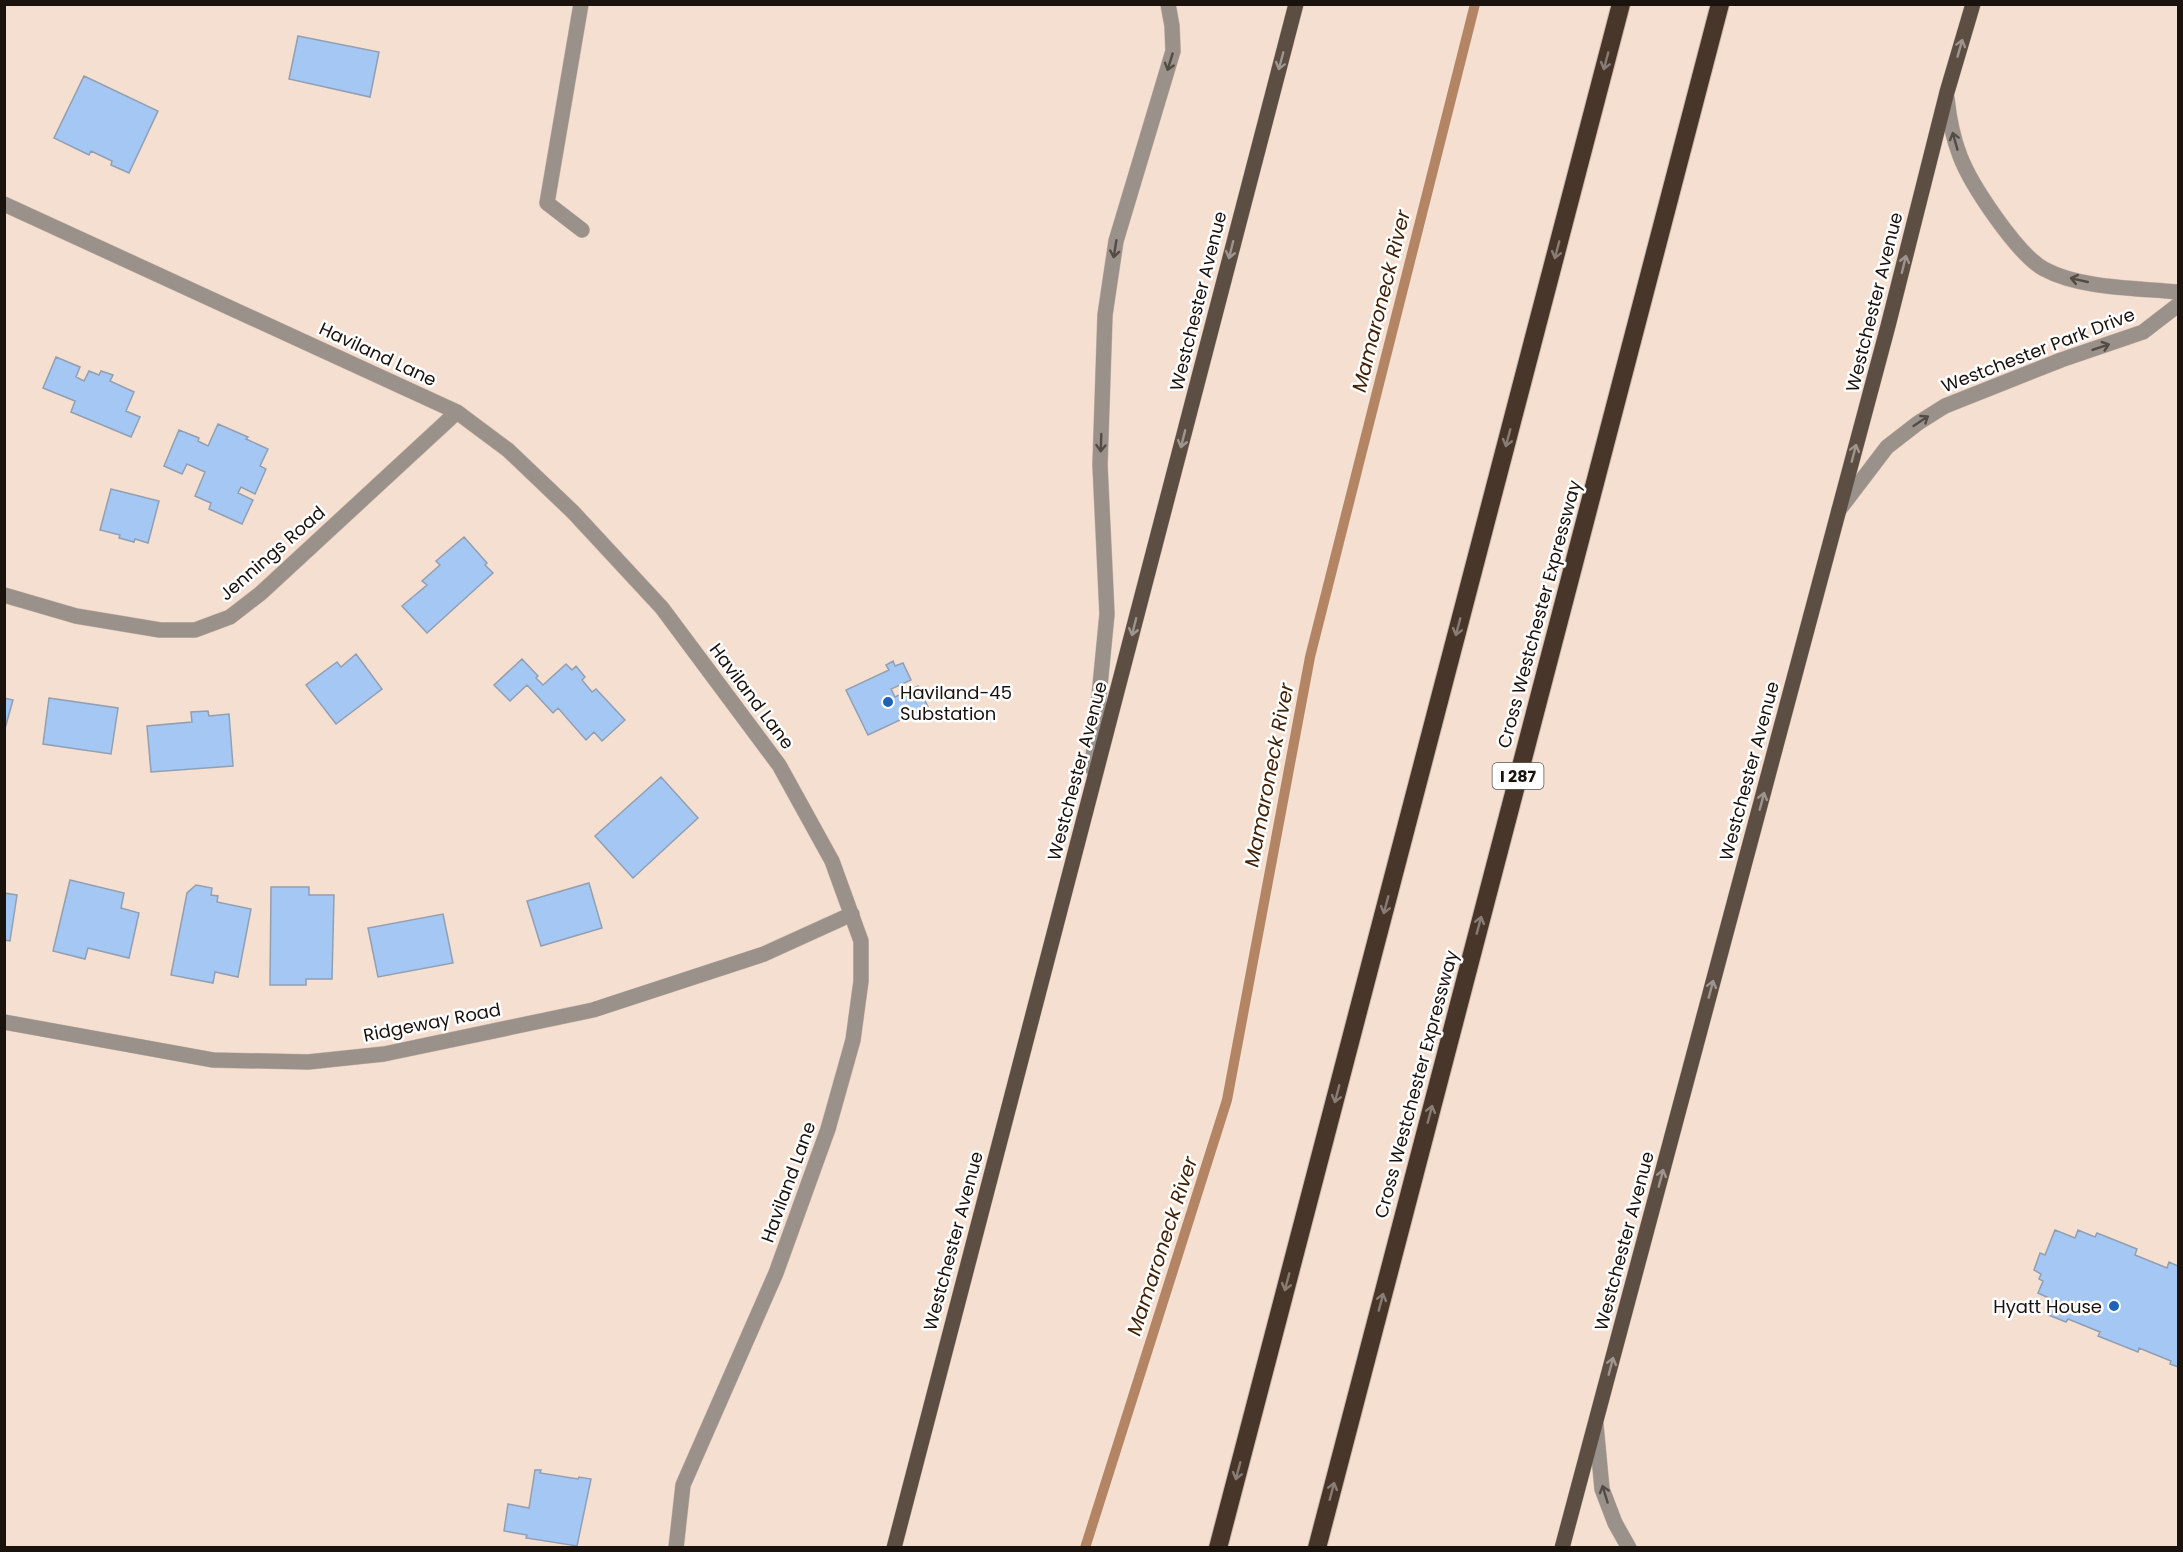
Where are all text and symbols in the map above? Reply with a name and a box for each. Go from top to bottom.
one-way arrow [1955,39,1966,58]
one-way arrow [1274,51,1286,70]
one-way arrow [1600,51,1611,70]
one-way arrow [1163,52,1174,71]
one-way arrow [1949,132,1960,151]
water label: Mamaroneck River [1345,206,1417,395]
street label: Westchester Avenue [1164,208,1232,394]
street label: Westchester Avenue [1840,209,1908,395]
one-way arrow [1109,239,1120,258]
one-way arrow [1225,240,1237,259]
one-way arrow [1550,240,1562,259]
one-way arrow [1898,255,1910,274]
one-way arrow [2070,274,2089,286]
street label: Westchester Park Drive [1938,302,2138,398]
street label: Haviland Lane [315,316,441,392]
one-way arrow [2091,340,2110,351]
one-way arrow [1912,415,1929,427]
one-way arrow [1176,429,1188,448]
one-way arrow [1501,429,1513,448]
one-way arrow [1095,433,1106,453]
one-way arrow [1849,444,1861,463]
street label: Cross Westchester Expressway [1491,477,1587,751]
street label: Jennings Road [214,500,330,606]
one-way arrow [1452,617,1464,636]
one-way arrow [1128,618,1139,637]
street label: Haviland Lane [704,638,800,754]
street label: Westchester Avenue [1041,679,1113,863]
street label: Westchester Avenue [1713,679,1785,863]
place label: Haviland-45 Substation [900,680,1012,726]
water label: Mamaroneck River [1237,680,1301,869]
marker: Haviland-45 Substation [881,695,895,709]
road number: I 287 [1492,763,1544,789]
one-way arrow [1756,792,1768,811]
one-way arrow [1379,895,1391,914]
one-way arrow [1474,916,1486,935]
street label: Cross Westchester Expressway [1368,947,1464,1221]
one-way arrow [1706,980,1718,999]
street label: Ridgeway Road [361,996,503,1048]
one-way arrow [1330,1084,1342,1103]
one-way arrow [1425,1104,1437,1123]
street label: Haviland Lane [755,1118,821,1246]
street label: Westchester Avenue [917,1149,989,1333]
street label: Westchester Avenue [1588,1149,1660,1333]
water label: Mamaroneck River [1120,1152,1204,1339]
one-way arrow [1656,1169,1667,1188]
one-way arrow [1281,1272,1293,1291]
one-way arrow [1376,1293,1387,1312]
place label: Hyatt House [1993,1294,2102,1319]
marker: Hyatt House [2107,1299,2121,1313]
one-way arrow [1606,1357,1617,1376]
one-way arrow [1232,1461,1243,1480]
one-way arrow [1326,1482,1338,1501]
one-way arrow [1599,1485,1610,1504]

